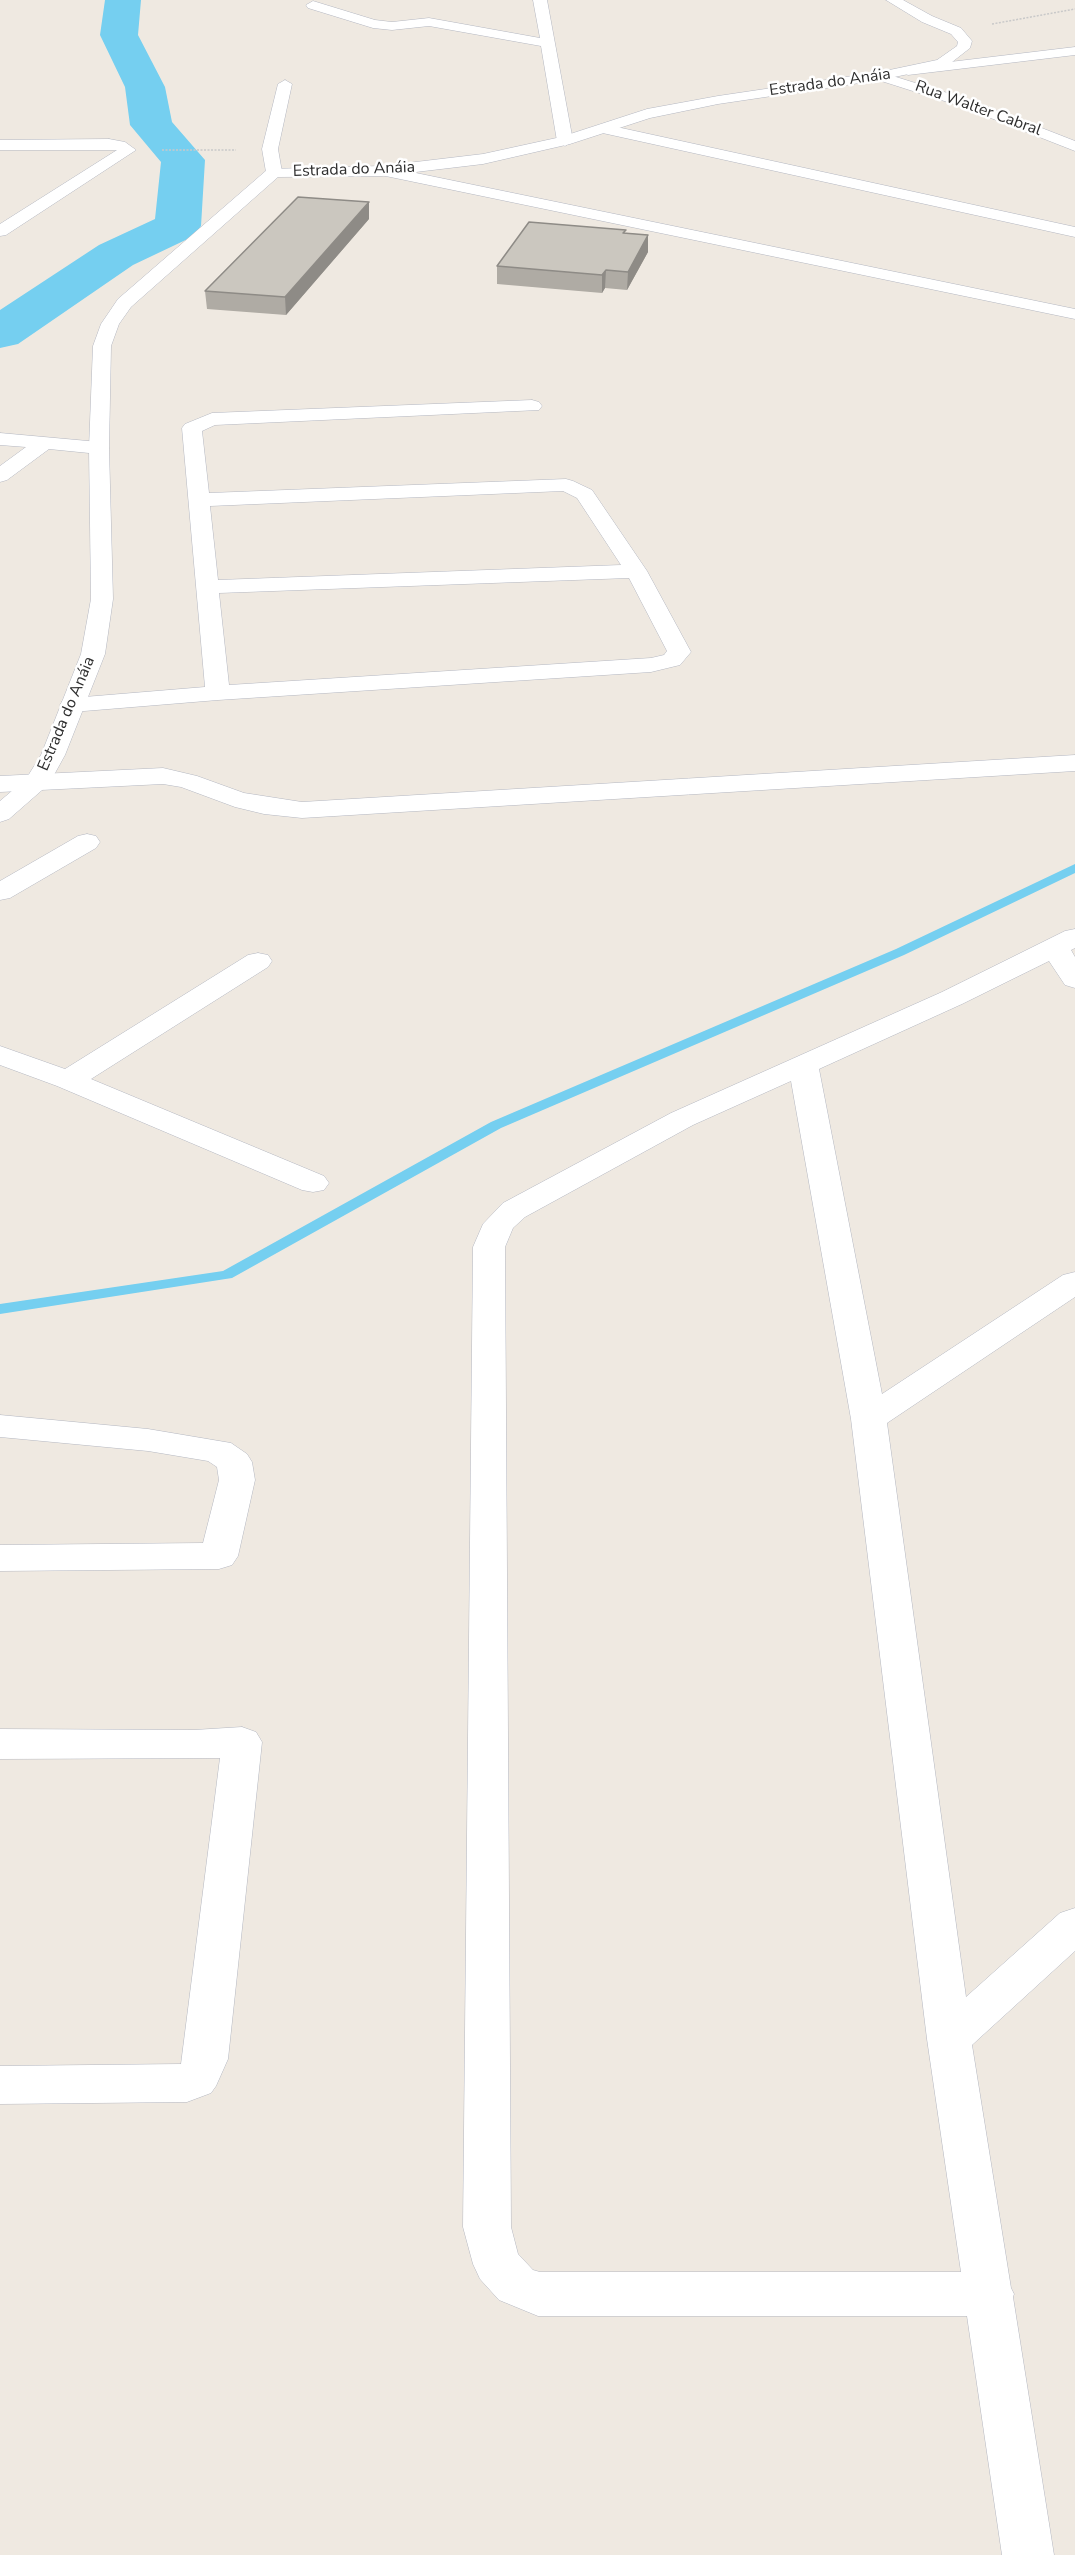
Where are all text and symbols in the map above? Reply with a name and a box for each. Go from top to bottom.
street label: Estrada do Anáia [768,65,892,101]
street label: Rua Walter Cabral [912,77,1044,141]
street label: Estrada do Anáia [293,158,415,182]
street label: Estrada do Anáia [34,654,100,774]

